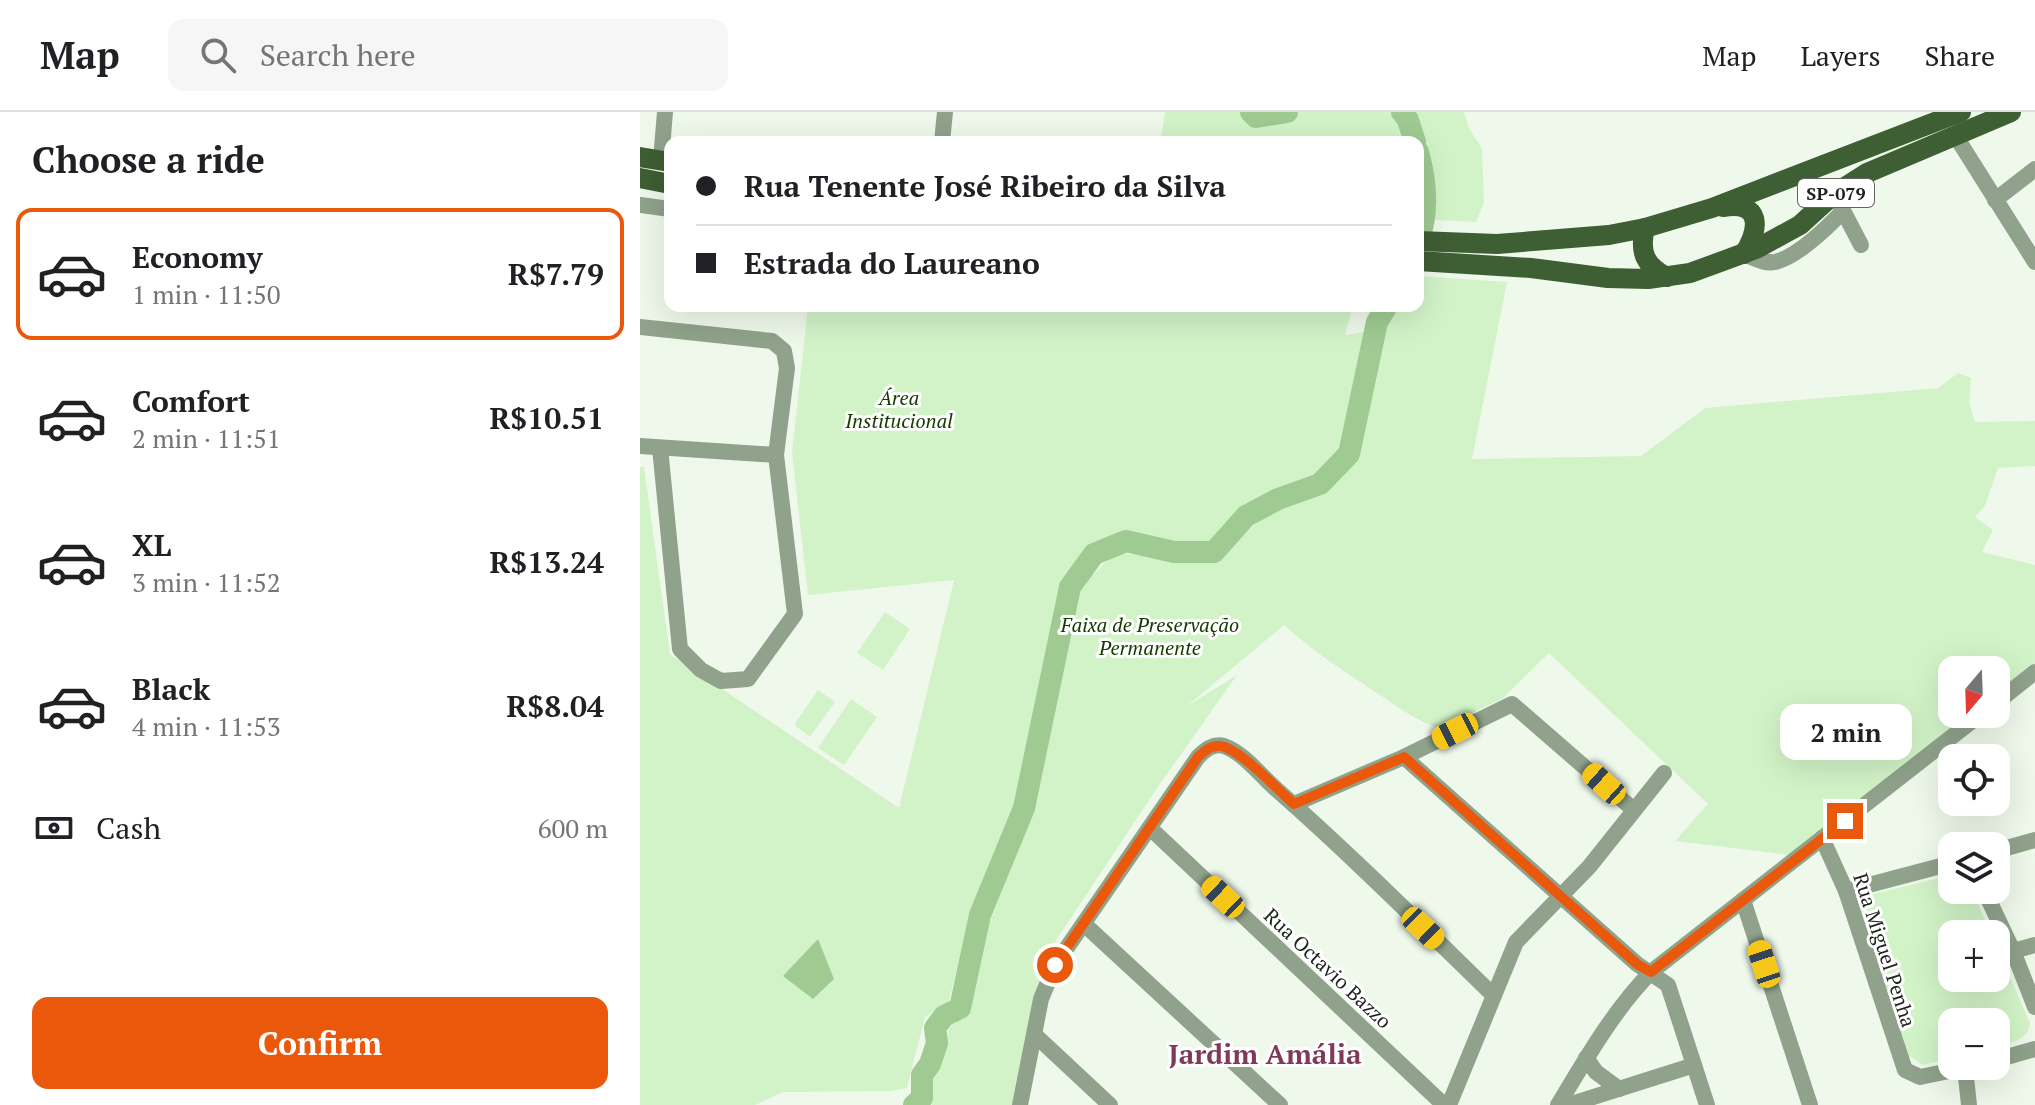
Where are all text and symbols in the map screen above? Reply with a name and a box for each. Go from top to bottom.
search box [168,19,728,91]
text: Map [40,30,120,80]
icon: search [196,33,240,77]
text: Search here [260,35,416,75]
text: Map [1702,37,1756,74]
text: Layers [1800,37,1881,74]
text: Share [1925,37,1995,74]
text: Choose a ride [32,136,265,183]
text: Rua Tenente José Ribeiro da Silva [744,166,1226,206]
road number: SP-079 [1798,179,1874,207]
text: Economy [132,237,263,277]
icon: car [36,238,108,310]
text: Estrada do Laureano [744,243,1040,283]
text: R$7.79 [508,254,604,294]
text: 1 min · 11:50 [132,277,281,311]
text: Comfort [132,381,250,421]
icon: car [36,382,108,454]
park label: Área Institucional [844,384,953,434]
text: R$10.51 [489,398,604,438]
text: 2 min · 11:51 [132,421,281,455]
text: XL [132,525,171,565]
icon: car [36,526,108,598]
text: R$13.24 [489,542,604,582]
text: 3 min · 11:52 [132,565,281,599]
park label: Faixa de Preservação Permanente [1060,611,1239,661]
north arrow [1938,656,2010,728]
map controls [1938,656,2010,1080]
text: Black [132,669,210,709]
icon: car [36,670,108,742]
text: R$8.04 [506,686,604,726]
callout: 2 min [1779,705,1911,761]
text: 4 min · 11:53 [132,709,281,743]
car [1428,709,1482,753]
text: 2 min [1810,715,1882,749]
button: locate [1938,744,2010,816]
car [1578,759,1630,809]
route end [1827,803,1863,839]
icon: cash [32,806,76,850]
text: Cash [96,808,161,848]
text: 600 m [538,811,608,845]
button: layers [1938,832,2010,904]
street label: Rua Miguel Penha [1847,869,1923,1031]
car [1197,872,1249,922]
street label: Rua Octavio Bazzo [1258,902,1398,1034]
car [1397,903,1449,953]
button: + [1938,920,2010,992]
car [1745,937,1783,991]
route start [1037,947,1073,983]
button: Confirm [32,997,608,1089]
button: − [1938,1008,2010,1080]
district label: Jardim Amália [1168,1035,1362,1072]

